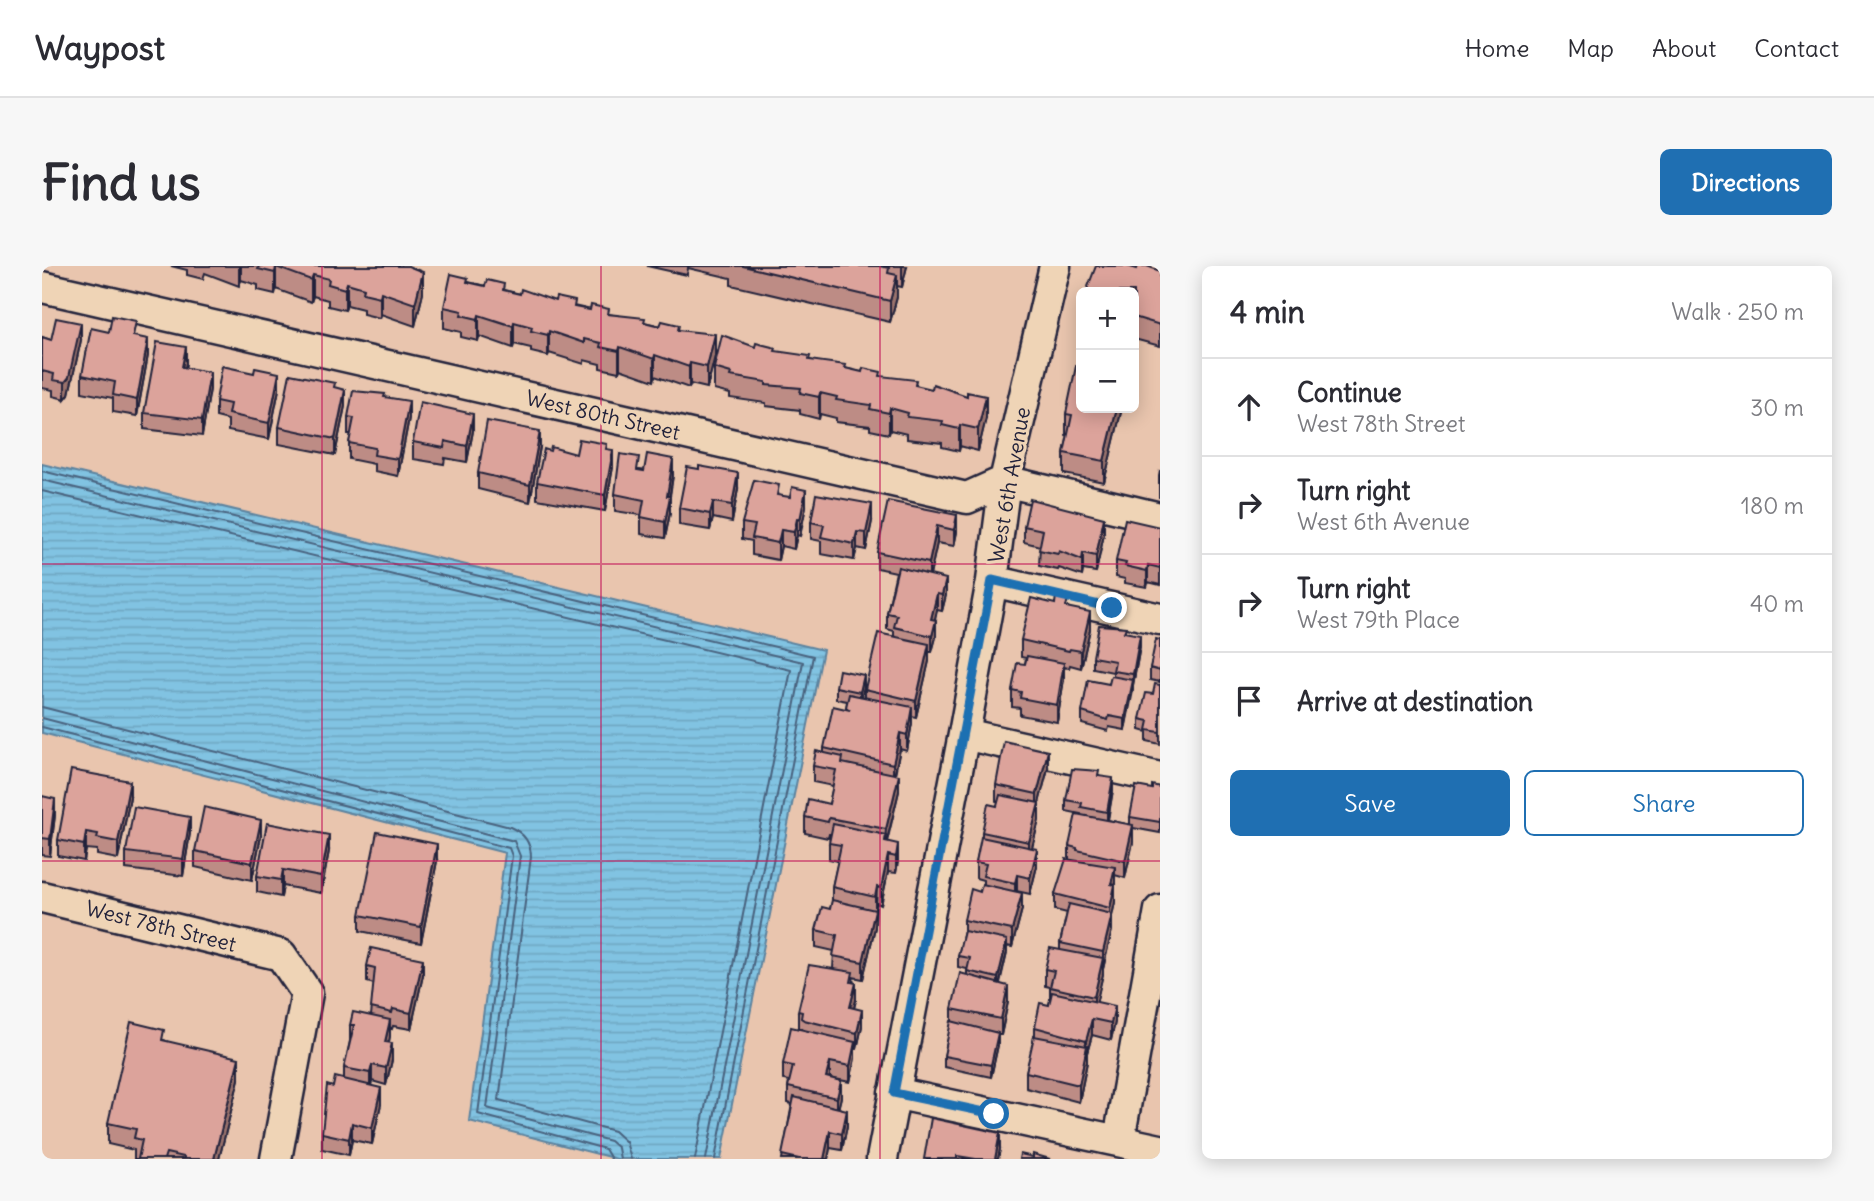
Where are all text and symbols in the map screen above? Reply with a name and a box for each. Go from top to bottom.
text: Waypost [35,27,165,69]
text: Home [1465,33,1529,63]
text: Map [1567,33,1614,63]
text: About [1652,33,1716,63]
text: Contact [1754,33,1839,63]
button: Directions [1660,149,1832,215]
text: Find us [42,152,200,213]
map controls [1076,287,1139,413]
button: + [1076,287,1139,350]
text: 4 min [1230,293,1305,331]
text: Walk · 250 m [1671,297,1804,326]
button: − [1076,350,1139,413]
text: Continue [1297,376,1402,409]
street label: West 80th Street [523,384,683,446]
icon: ahead [1230,388,1268,426]
text: 30 m [1750,393,1804,422]
street label: West 6th Avenue [982,405,1036,565]
text: West 78th Street [1297,409,1466,438]
text: Turn right [1297,474,1410,507]
icon: right [1230,486,1268,524]
text: 180 m [1741,491,1804,520]
text: West 6th Avenue [1297,507,1470,536]
text: Turn right [1297,572,1410,605]
icon: right [1230,584,1268,622]
text: 40 m [1750,589,1804,618]
route end [1096,592,1127,623]
text: West 79th Place [1297,605,1460,634]
icon: arrive [1230,682,1268,720]
text: Arrive at destination [1297,685,1533,718]
button: Save [1230,770,1510,836]
button: Share [1524,770,1804,836]
street label: West 78th Street [83,894,239,958]
route start [978,1098,1009,1129]

